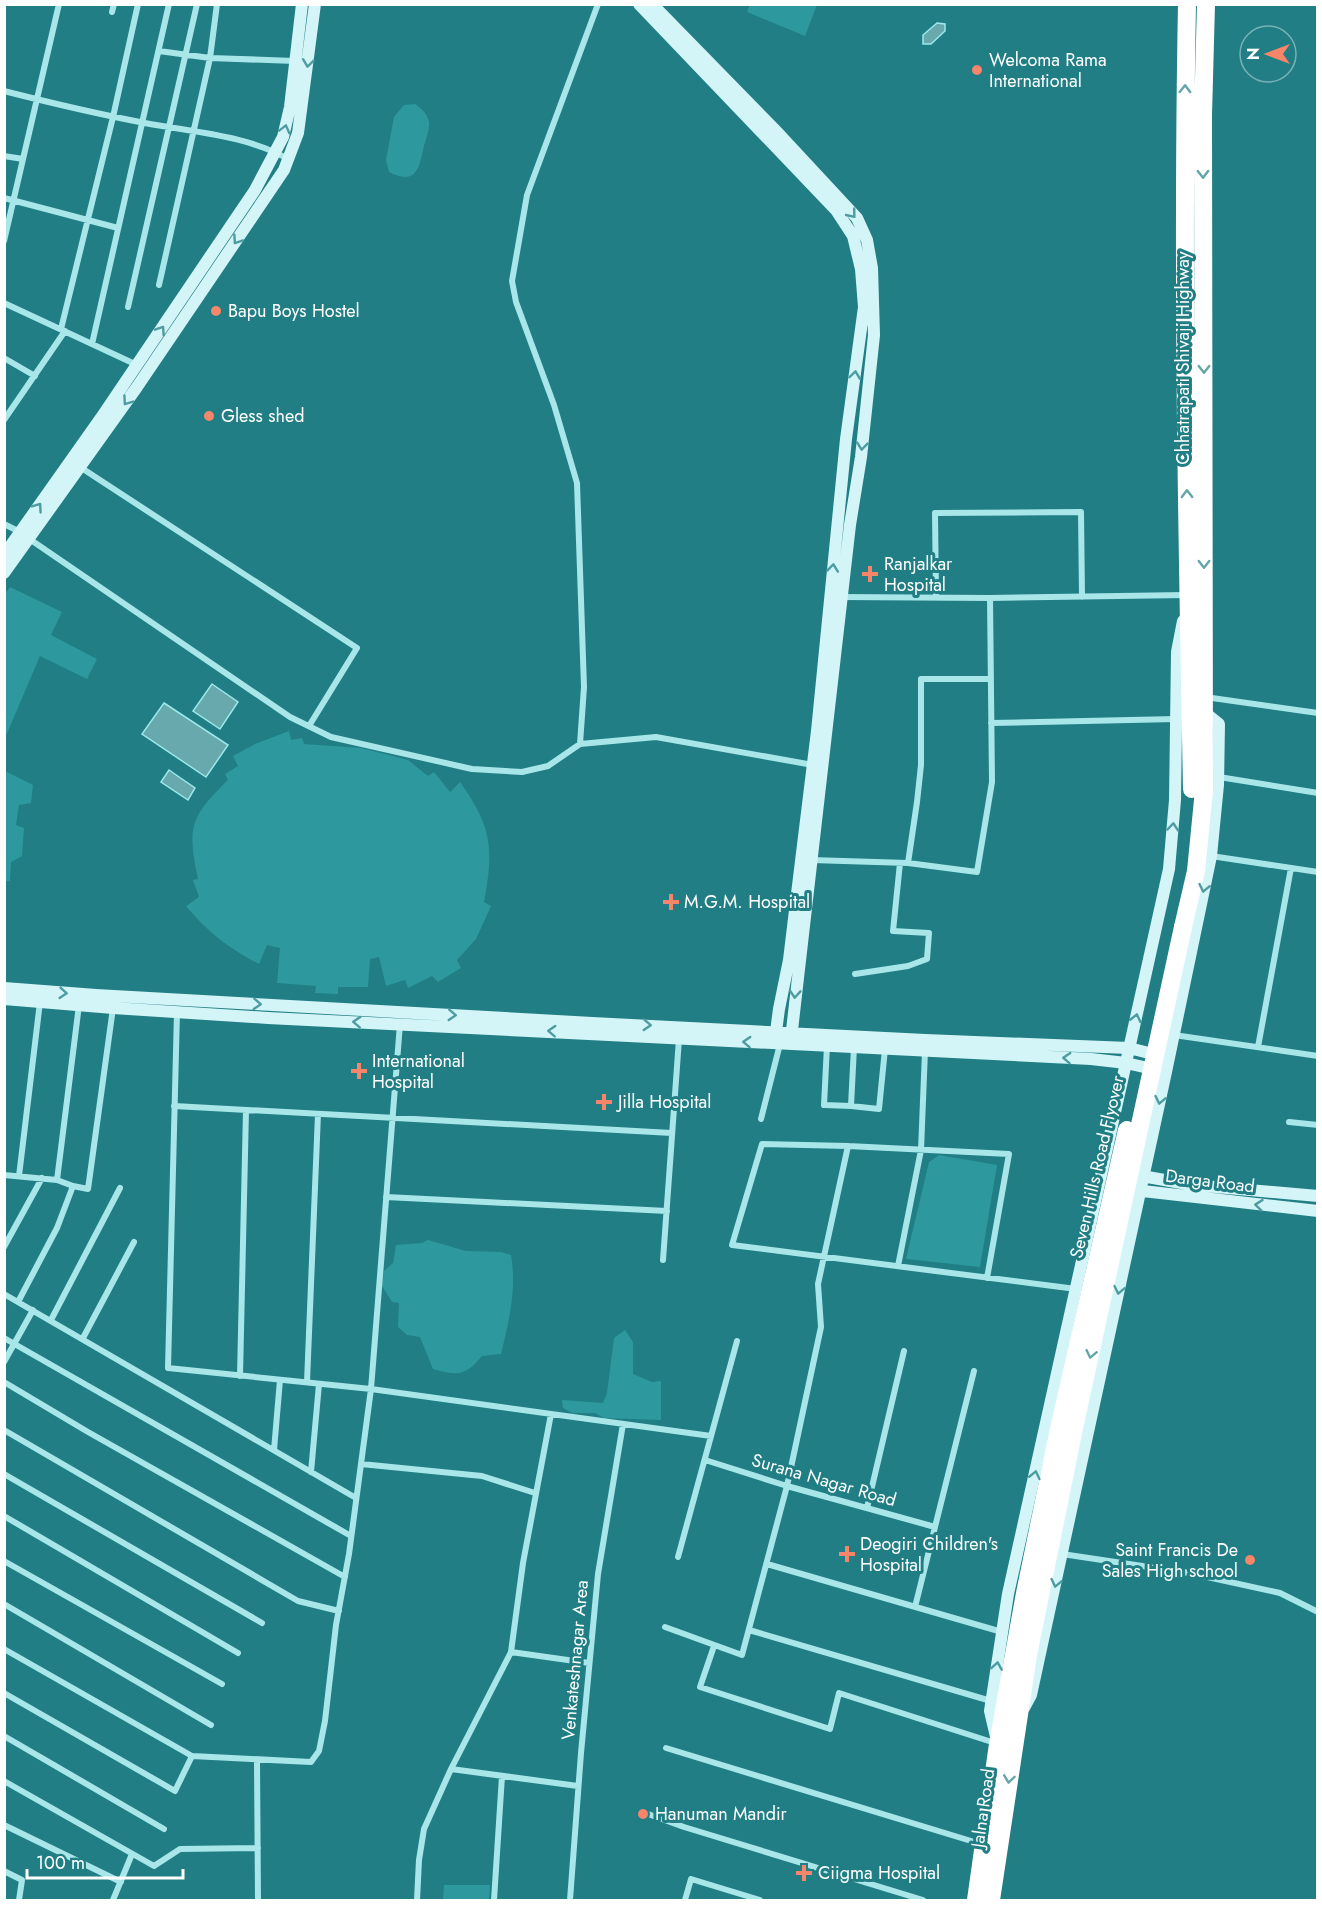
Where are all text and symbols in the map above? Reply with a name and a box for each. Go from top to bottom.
north arrow [1238,24,1298,84]
place label: Welcoma Rama International [989,47,1107,94]
text: N [1242,48,1265,60]
one-way arrow [302,58,315,67]
marker: Welcoma Rama International [970,63,984,77]
one-way arrow [1179,85,1192,94]
one-way arrow [277,124,290,134]
one-way arrow [1197,169,1210,178]
one-way arrow [845,207,856,218]
one-way arrow [233,233,244,244]
street label: Chhatrapati Shivaji Highway [1170,251,1196,465]
place label: Bapu Boys Hostel [228,298,360,324]
marker: Bapu Boys Hostel [209,304,223,318]
one-way arrow [154,325,165,336]
one-way arrow [1198,364,1210,373]
one-way arrow [848,370,860,379]
one-way arrow [123,394,134,405]
place label: Gless shed [221,403,305,429]
marker: Gless shed [202,409,216,423]
one-way arrow [856,441,869,450]
one-way arrow [1181,490,1193,499]
one-way arrow [31,503,42,514]
place label: Ranjalkar Hospital [884,551,953,598]
one-way arrow [1198,559,1210,568]
one-way arrow [826,564,839,573]
marker: Ranjalkar Hospital [861,565,879,583]
one-way arrow [1166,823,1179,832]
one-way arrow [1199,883,1212,893]
place label: M.G.M. Hospital [684,889,810,915]
marker: M.G.M. Hospital [662,893,680,911]
one-way arrow [58,986,67,999]
one-way arrow [789,989,802,998]
one-way arrow [253,997,262,1010]
one-way arrow [448,1008,457,1021]
one-way arrow [1128,1014,1141,1024]
one-way arrow [353,1016,362,1029]
one-way arrow [642,1019,651,1032]
one-way arrow [547,1025,556,1038]
one-way arrow [742,1035,751,1048]
place label: International Hospital [372,1048,465,1095]
one-way arrow [1063,1051,1072,1064]
marker: International Hospital [350,1062,368,1080]
street label: Seven Hills Road Flyover [1063,1072,1131,1261]
place label: Jilla Hospital [616,1089,711,1115]
marker: Jilla Hospital [595,1093,613,1111]
one-way arrow [1155,1094,1168,1104]
street label: Darga Road [1164,1163,1256,1199]
one-way arrow [1255,1199,1264,1212]
one-way arrow [1113,1285,1126,1295]
one-way arrow [1085,1349,1098,1359]
street label: Surana Nagar Road [749,1447,899,1513]
one-way arrow [1027,1470,1040,1480]
place label: Deogiri Children's Hospital [860,1531,998,1578]
place label: Saint Francis De Sales High school [1102,1537,1238,1584]
marker: Deogiri Children's Hospital [838,1545,856,1563]
marker: Saint Francis De Sales High school [1243,1553,1257,1567]
one-way arrow [1050,1578,1063,1588]
street label: Venkateshnagar Area [555,1579,595,1741]
one-way arrow [990,1662,1002,1671]
street label: Jalna Road [964,1767,1001,1851]
one-way arrow [1003,1774,1015,1784]
place label: Hanuman Mandir [655,1801,788,1827]
marker: Hanuman Mandir [636,1807,650,1821]
scale bar [27,1842,183,1880]
text: 100 m [36,1850,85,1876]
place label: Ciigma Hospital [818,1860,940,1886]
marker: Ciigma Hospital [795,1864,813,1882]

